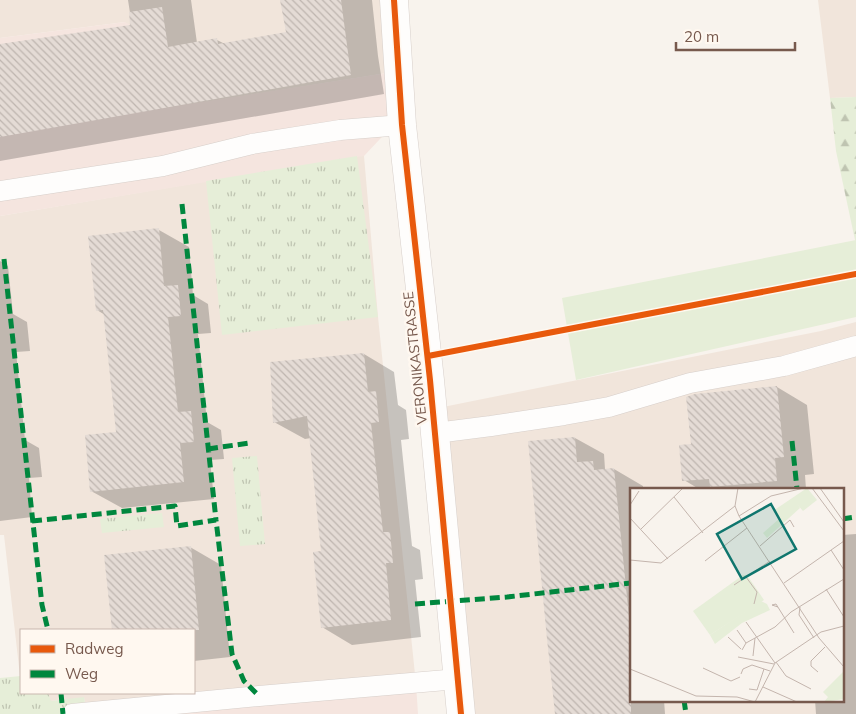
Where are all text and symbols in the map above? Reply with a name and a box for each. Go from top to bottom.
scale bar [676,20,795,52]
text: 20 m [684,27,719,46]
street label: VERONIKASTRASSE [399,291,431,425]
inset map [630,488,844,702]
legend [20,629,195,694]
text: Radweg [65,639,123,658]
text: Weg [65,664,98,683]

